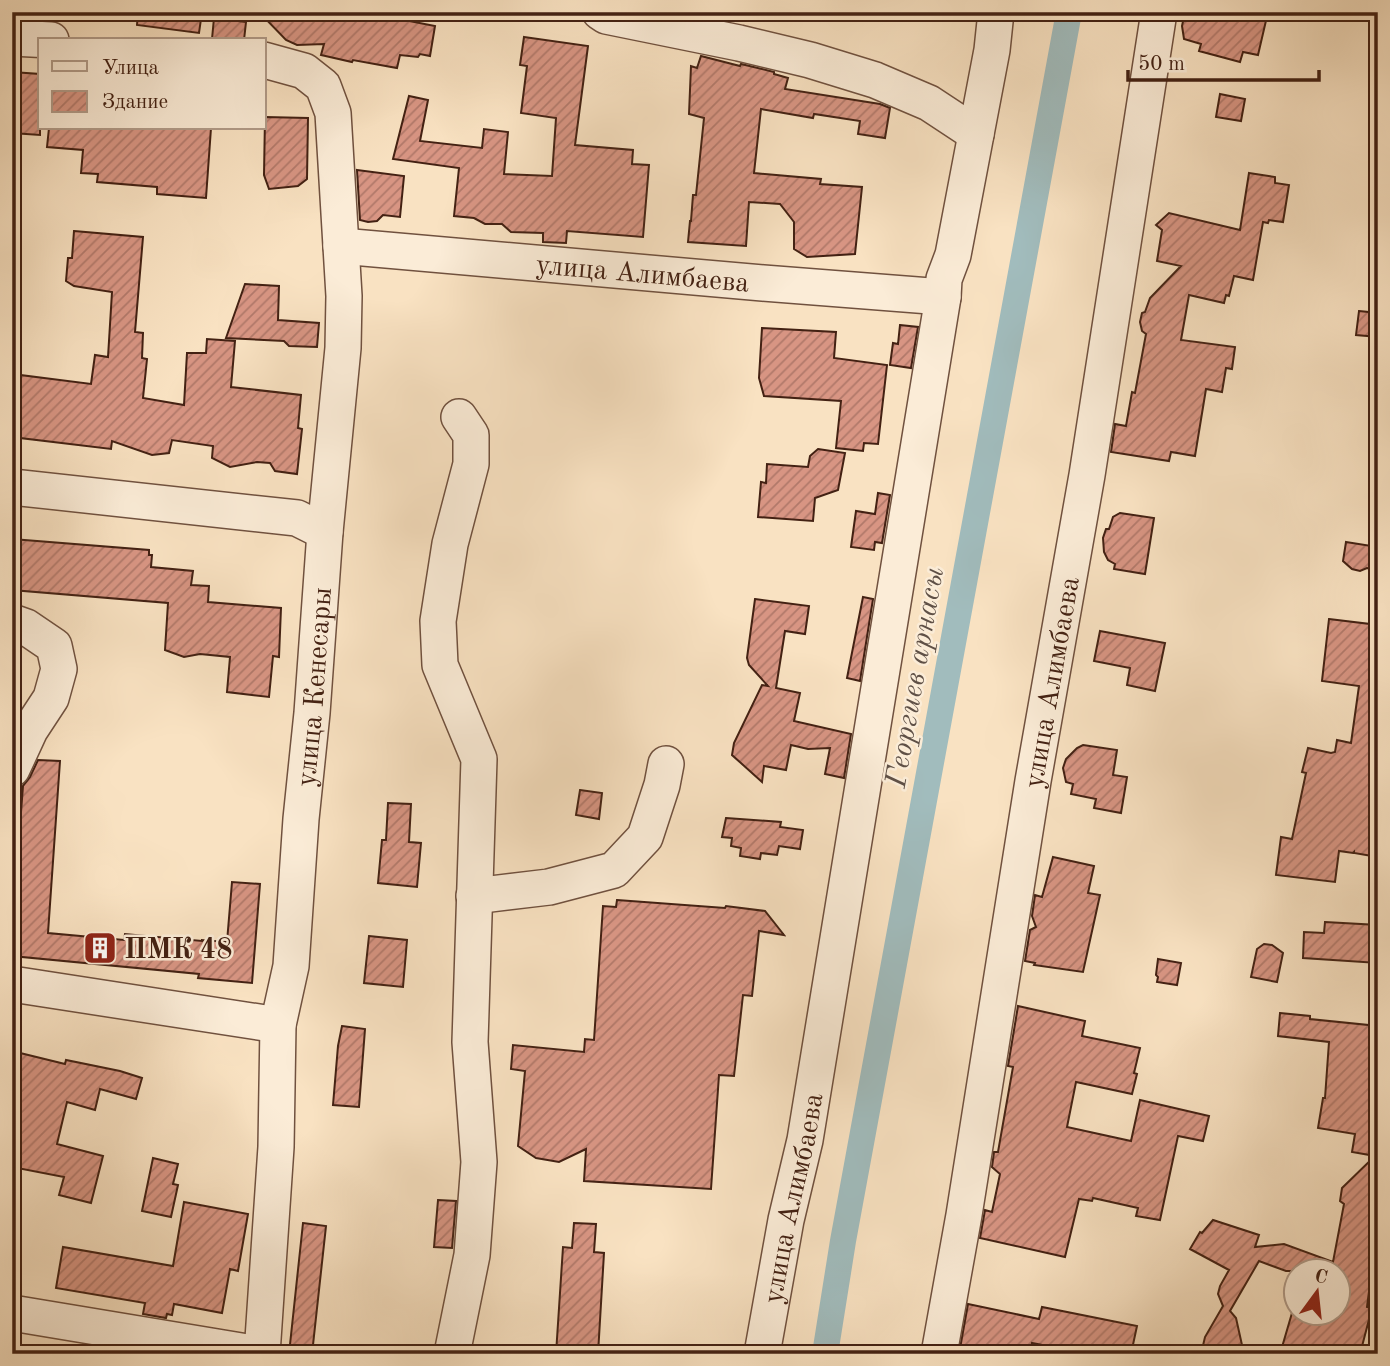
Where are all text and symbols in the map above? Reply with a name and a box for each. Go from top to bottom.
legend [38,38,266,130]
scale bar [1128,38,1318,82]
text: 50 m [1138,54,1185,75]
text: Улица [102,58,159,79]
text: Здание [102,92,168,113]
street label: улица Алимбаева [535,252,751,299]
water label: Георгиев арнасы [882,565,950,791]
street label: улица Алимбаева [1021,575,1086,790]
street label: улица Кенесары [293,586,338,788]
building icon: ПМК 48 [81,929,119,967]
place label: ПМК 48 [124,936,233,965]
street label: улица Алимбаева [760,1091,830,1306]
north arrow [1282,1258,1352,1328]
text: С [1312,1267,1329,1289]

